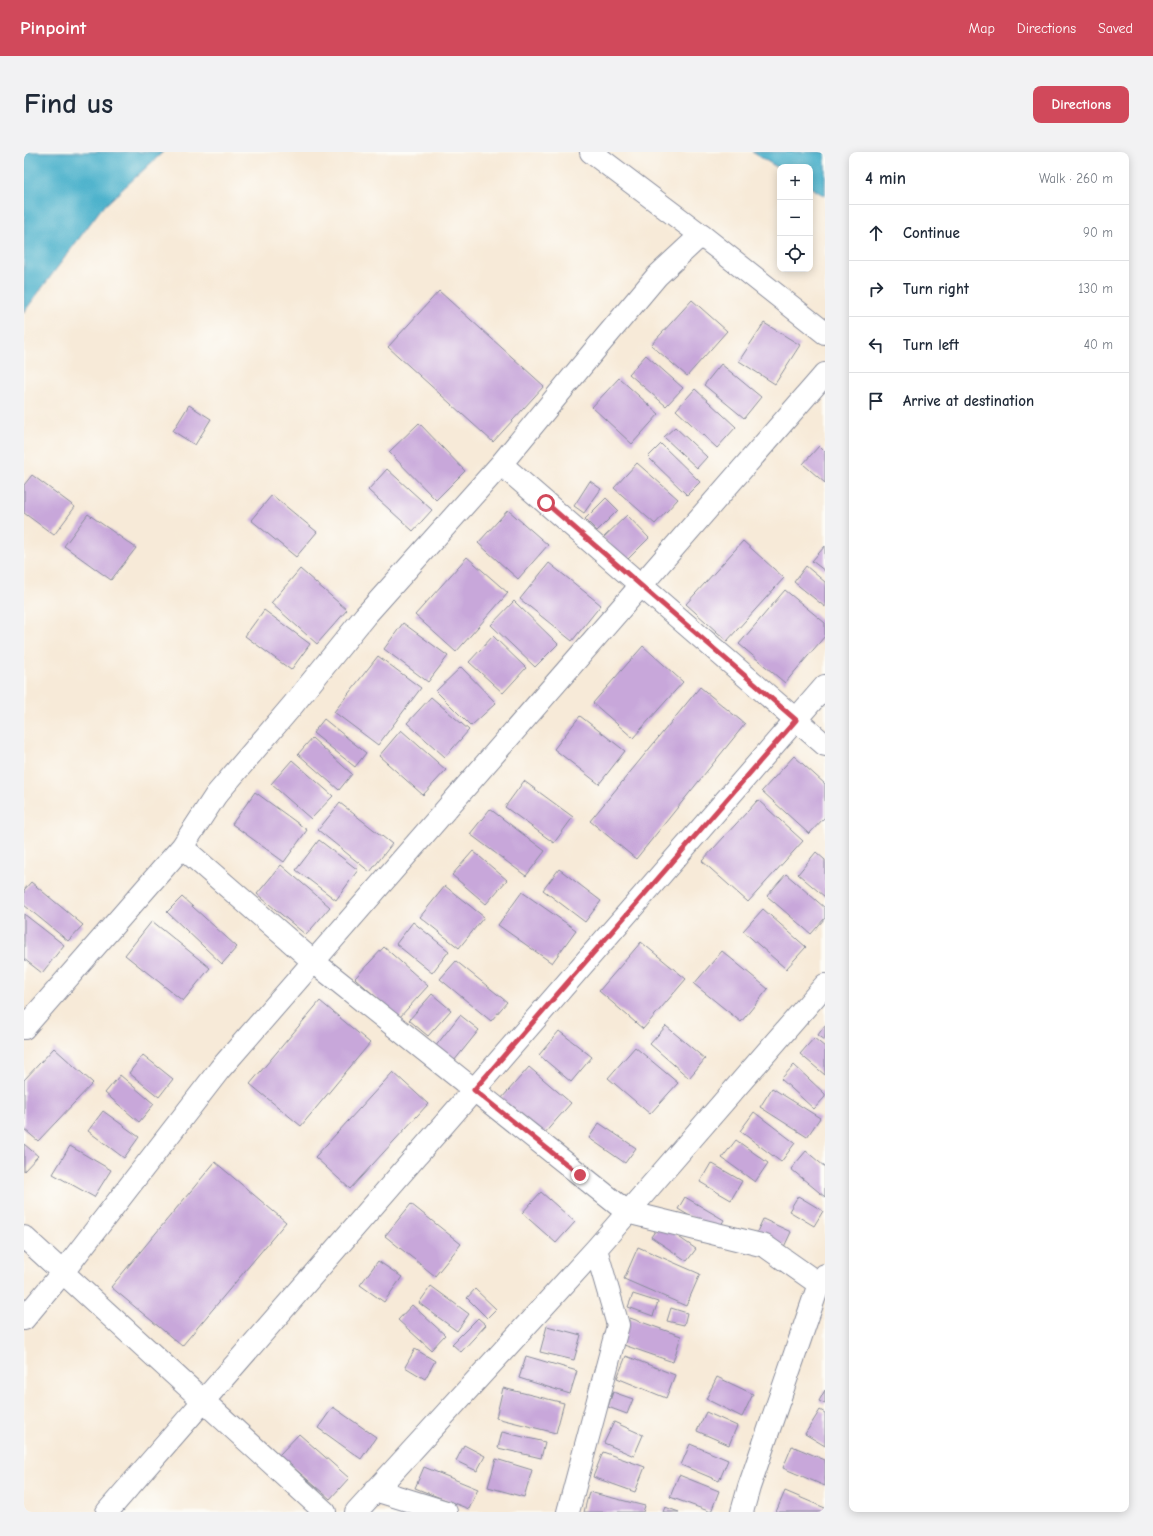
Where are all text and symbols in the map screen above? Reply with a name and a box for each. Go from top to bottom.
text: Pinpoint [20,17,86,39]
text: Map [968,20,995,37]
text: Directions [1017,20,1076,37]
text: Saved [1098,20,1133,37]
button: Directions [1033,86,1129,123]
text: Find us [24,88,113,120]
map controls [777,164,813,272]
button: + [777,164,813,200]
text: 4 min [865,169,906,188]
text: Walk · 260 m [1039,171,1113,186]
button: − [777,200,813,236]
icon: ahead [865,222,887,244]
text: Continue [903,224,960,242]
text: 90 m [1083,225,1113,240]
button: locate [777,236,813,272]
icon: right [865,278,887,300]
text: Turn right [903,280,969,298]
text: 130 m [1078,281,1113,296]
icon: left [865,334,887,356]
text: Turn left [903,336,959,354]
text: 40 m [1084,337,1113,352]
icon: arrive [865,390,887,412]
text: Arrive at destination [903,392,1034,410]
route start [537,494,555,512]
route end [571,1166,589,1184]

